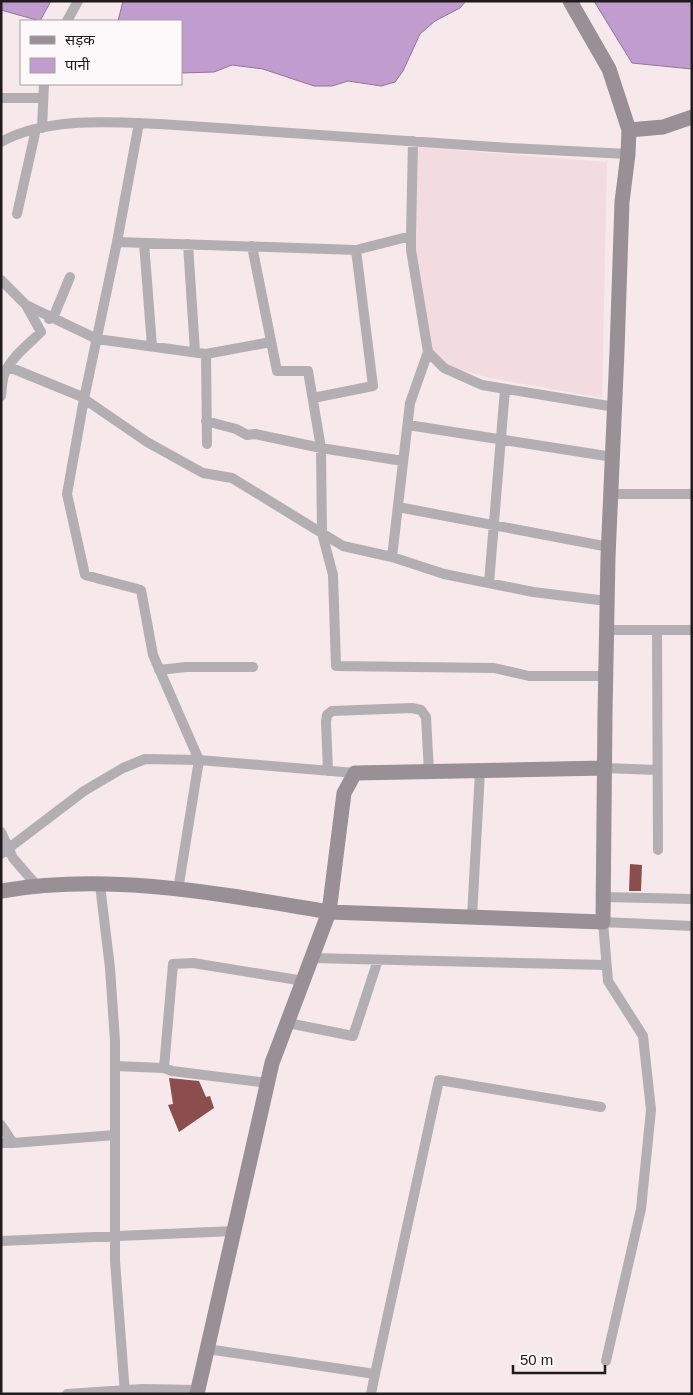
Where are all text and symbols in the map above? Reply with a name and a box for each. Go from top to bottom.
legend [20,20,182,85]
text: सड़क [65,31,95,48]
text: पानी [65,56,91,73]
scale bar [513,1342,606,1374]
text: 50 m [520,1351,553,1368]

